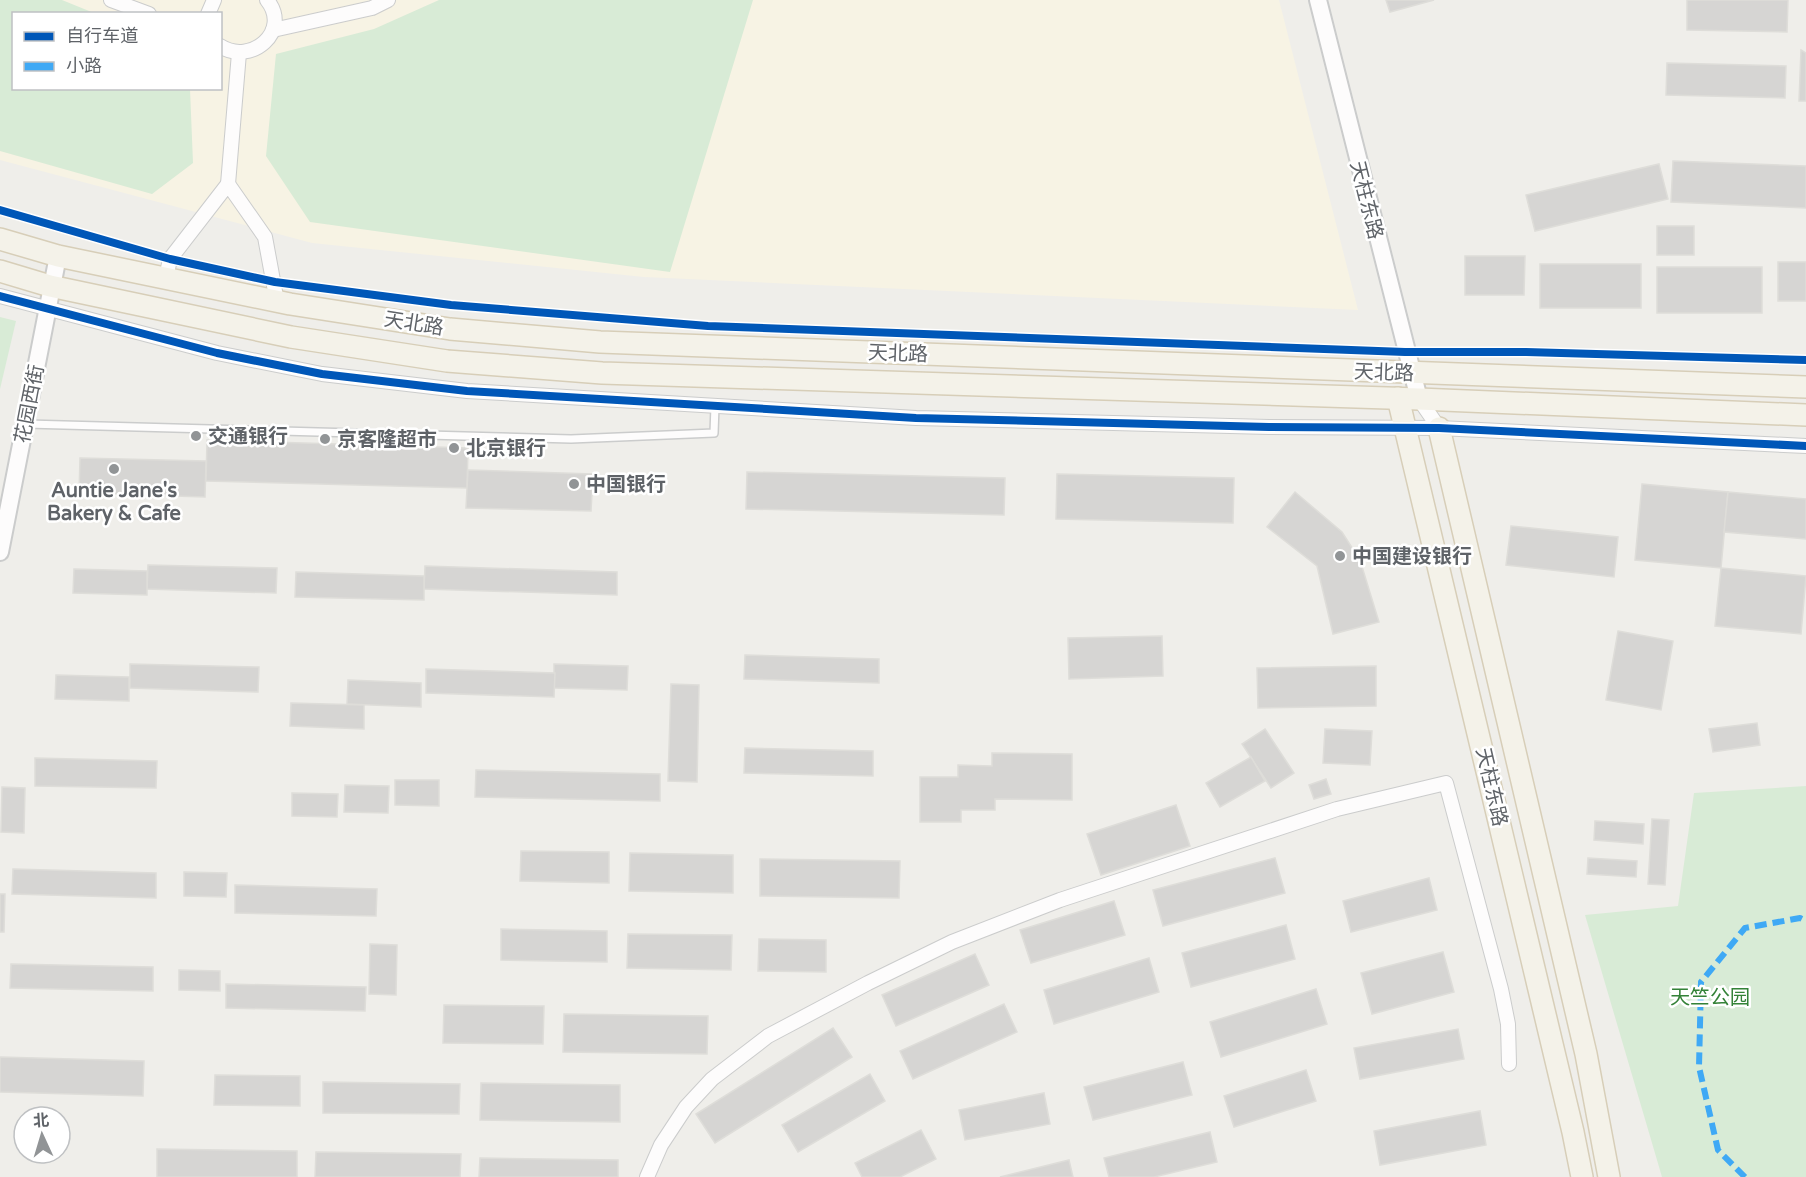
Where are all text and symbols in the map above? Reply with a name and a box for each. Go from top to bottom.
legend [12,12,222,90]
text: 自行车道 [66,25,138,47]
text: 小路 [66,55,102,77]
street label: 天柱东路 [1345,159,1387,242]
street label: 天北路 [382,307,445,341]
street label: 天北路 [868,341,928,367]
street label: 天北路 [1354,360,1414,386]
street label: 花园西街 [11,363,49,446]
place label: 交通银行 [208,425,288,449]
place label: 京客隆超市 [337,428,437,452]
marker: 交通银行 [189,429,203,443]
marker: 京客隆超市 [318,432,332,446]
place label: 北京银行 [466,437,546,461]
marker: 北京银行 [447,441,461,455]
marker: Auntie Jane's Bakery & Cafe [107,462,121,476]
place label: 中国银行 [586,473,666,497]
marker: 中国银行 [567,477,581,491]
place label: Auntie Jane's Bakery & Cafe [47,479,181,526]
place label: 中国建设银行 [1352,545,1472,569]
marker: 中国建设银行 [1333,549,1347,563]
street label: 天柱东路 [1470,746,1512,829]
park label: 天竺公园 [1670,986,1750,1010]
north arrow [12,1105,72,1165]
text: 北 [32,1110,50,1132]

